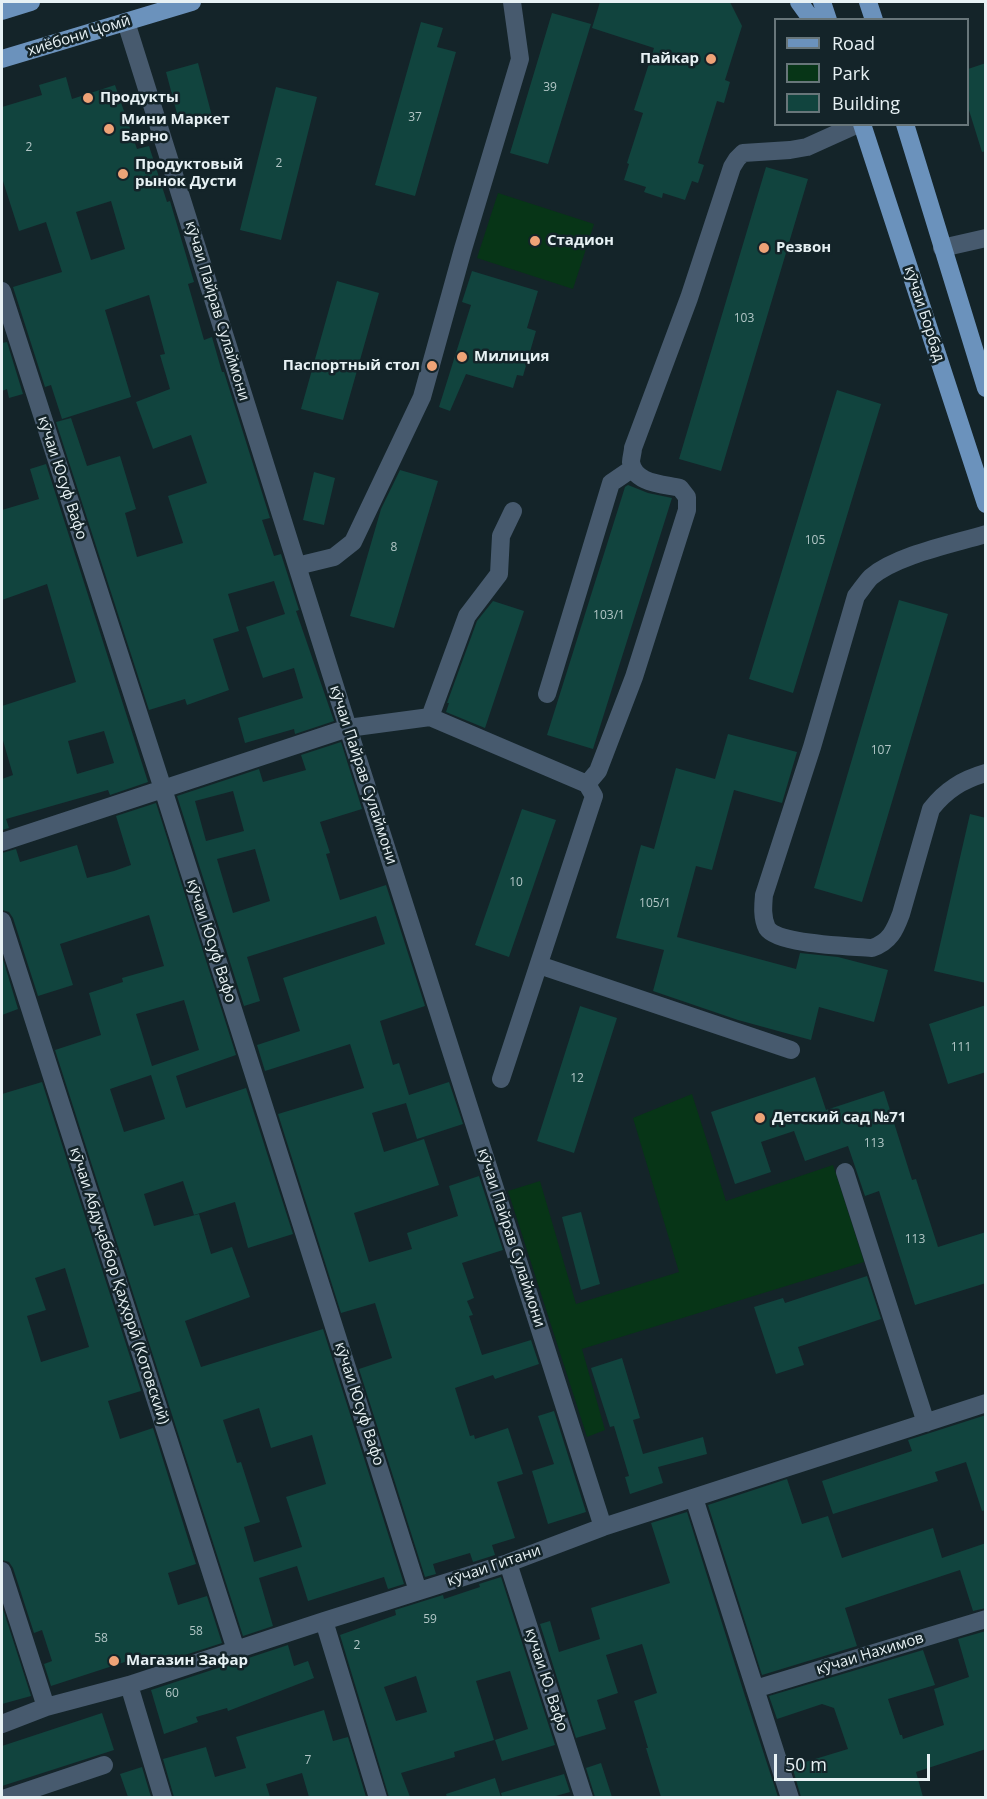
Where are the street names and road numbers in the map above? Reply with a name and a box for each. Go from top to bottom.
street label: хиёбони Ҷомӣ [25,12,133,60]
street label: кӯчаи Пайрав Сулаймони [181,219,253,403]
street label: кӯчаи Борбад [900,264,948,364]
street label: кӯчаи Юсуф Вафо [34,414,90,542]
street label: кӯчаи Пайрав Сулаймони [325,683,401,867]
street label: кӯчаи Юсуф Вафо [183,877,239,1005]
street label: кӯчаи Абдуҷаббор Қаҳҳорӣ (Котовский) [66,1145,172,1427]
street label: кӯчаи Пайрав Сулаймони [473,1146,549,1330]
street label: кӯчаи Юсуф Вафо [331,1340,387,1468]
street label: кӯчаи Гитани [445,1542,543,1590]
street label: кучаи Ю. Вафо [521,1626,571,1734]
street label: кӯчаи Нахимов [814,1629,926,1679]

